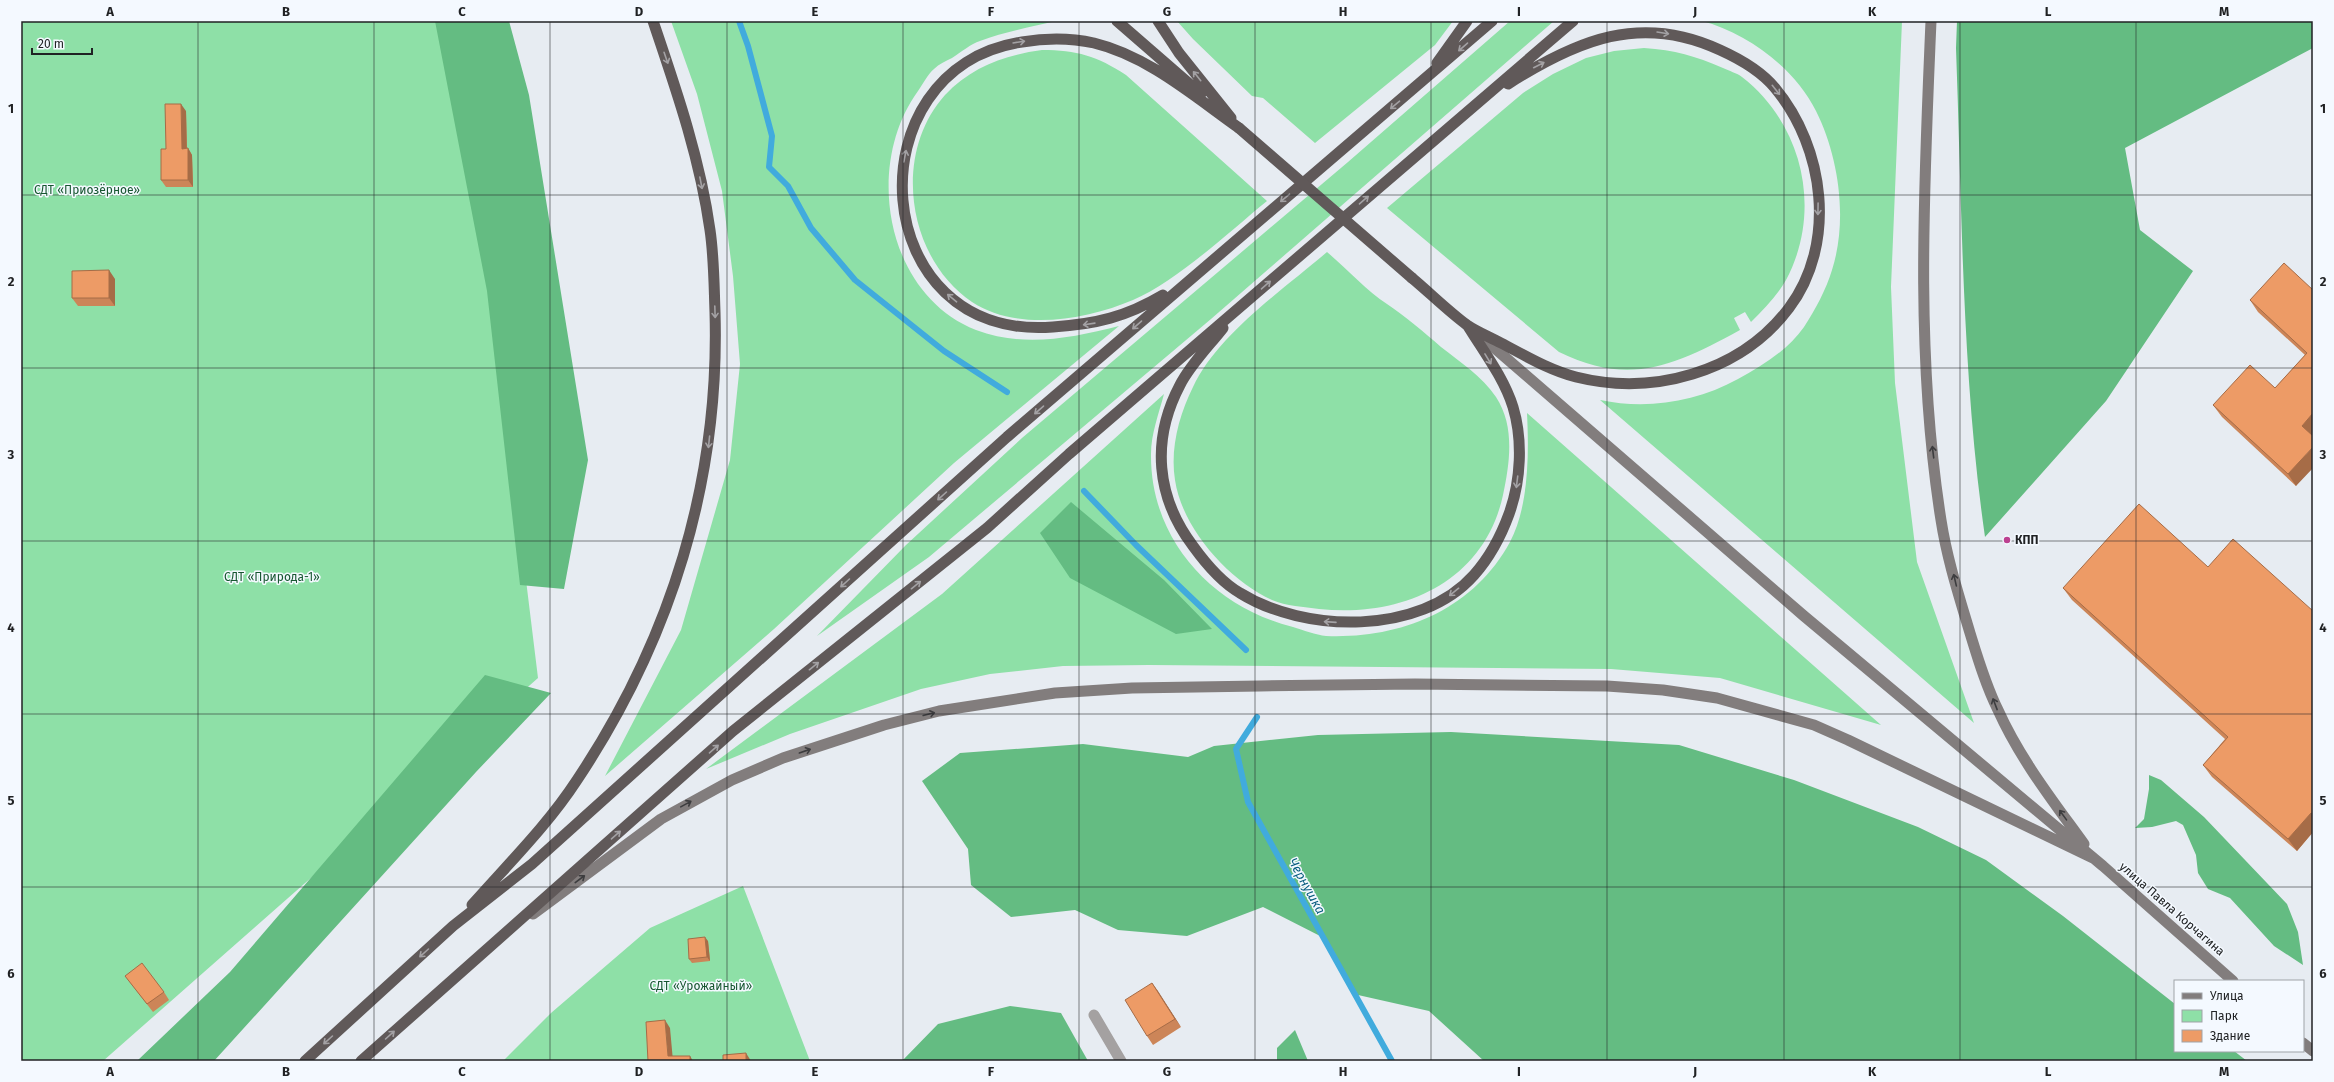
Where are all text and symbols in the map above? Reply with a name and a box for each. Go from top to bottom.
text: A [105,4,114,19]
text: B [282,4,290,19]
text: C [458,4,466,19]
text: D [635,4,644,19]
text: E [812,4,819,19]
text: F [988,4,995,19]
text: G [1163,4,1171,19]
text: H [1339,4,1347,19]
text: I [1517,4,1521,19]
text: J [1692,4,1697,19]
text: K [1868,4,1877,19]
text: L [2045,4,2052,19]
text: M [2219,4,2229,19]
one-way arrow [1656,29,1669,37]
scale bar [32,30,92,56]
text: 20 m [38,37,64,51]
one-way arrow [1012,38,1025,46]
one-way arrow [1457,42,1468,51]
one-way arrow [662,52,670,64]
one-way arrow [1533,61,1545,68]
one-way arrow [1192,70,1201,81]
one-way arrow [1771,85,1780,95]
text: 1 [8,101,14,116]
one-way arrow [1390,101,1400,110]
text: 1 [2320,101,2326,116]
one-way arrow [901,150,909,163]
one-way arrow [697,176,705,189]
park label: СДТ «Приозёрное» [34,183,140,197]
one-way arrow [1280,194,1291,203]
one-way arrow [1359,195,1370,204]
one-way arrow [1814,202,1822,215]
text: 2 [8,274,15,289]
text: 2 [2320,274,2327,289]
one-way arrow [1261,280,1271,289]
one-way arrow [947,294,957,303]
one-way arrow [711,305,719,318]
one-way arrow [1083,320,1096,328]
one-way arrow [1132,320,1142,329]
one-way arrow [1485,353,1493,365]
one-way arrow [1034,405,1044,414]
one-way arrow [705,435,712,448]
one-way arrow [1929,446,1937,459]
text: 3 [7,447,15,462]
text: 3 [2319,447,2327,462]
one-way arrow [1513,475,1521,488]
one-way arrow [937,491,947,500]
place label: КПП [2015,533,2038,547]
marker: КПП [2002,535,2012,545]
park label: СДТ «Природа-1» [224,570,320,584]
one-way arrow [1950,574,1958,587]
one-way arrow [839,578,850,587]
one-way arrow [910,580,921,589]
one-way arrow [1449,587,1460,596]
one-way arrow [1324,618,1337,625]
text: 4 [7,620,15,635]
text: 4 [2319,620,2327,635]
one-way arrow [809,662,820,671]
one-way arrow [1991,698,1999,710]
one-way arrow [922,709,935,717]
one-way arrow [708,744,719,753]
one-way arrow [798,746,810,754]
text: 5 [8,793,15,808]
text: 5 [2320,793,2327,808]
one-way arrow [680,800,692,808]
one-way arrow [2058,809,2067,820]
one-way arrow [611,830,622,839]
water label: Чернушка [1286,856,1328,916]
street label: улица Павла Корчагина [2117,860,2227,958]
one-way arrow [574,874,585,883]
one-way arrow [419,948,429,957]
text: 6 [7,966,15,981]
text: 6 [2319,966,2327,981]
park label: СДТ «Урожайный» [650,979,753,993]
legend [2174,980,2304,1052]
text: Улица [2210,989,2244,1003]
text: Парк [2210,1009,2239,1023]
text: Здание [2210,1029,2250,1043]
one-way arrow [385,1030,395,1040]
one-way arrow [323,1035,333,1044]
text: A [105,1064,114,1079]
text: B [282,1064,290,1079]
text: C [458,1064,466,1079]
text: D [635,1064,644,1079]
text: E [812,1064,819,1079]
text: F [988,1064,995,1079]
text: G [1163,1064,1171,1079]
text: H [1339,1064,1347,1079]
text: I [1517,1064,1521,1079]
text: J [1692,1064,1697,1079]
text: K [1868,1064,1877,1079]
text: L [2045,1064,2052,1079]
text: M [2219,1064,2229,1079]

